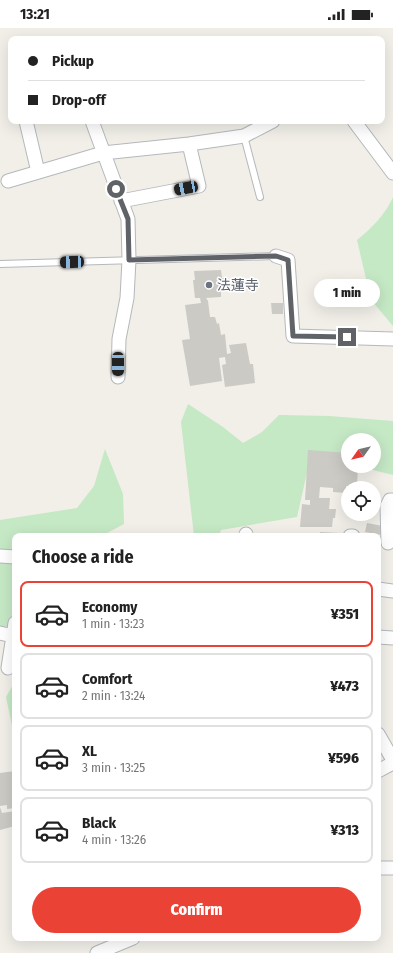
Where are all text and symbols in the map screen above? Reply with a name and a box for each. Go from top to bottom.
text: 13:21 [20,5,50,23]
text: Pickup [52,52,94,70]
text: Drop-off [52,91,106,109]
route start [107,180,125,198]
car [173,180,199,196]
car [60,256,84,268]
place label: 法蓮寺 [217,277,259,294]
callout: 1 min [314,279,380,307]
marker: 法蓮寺 [204,280,214,290]
text: 1 min [333,285,361,300]
route end [338,328,356,346]
car [112,352,124,376]
north arrow [341,433,381,473]
map controls [341,433,381,521]
button: locate [341,481,381,521]
text: Choose a ride [32,546,134,568]
icon: car [34,596,70,632]
text: Economy [82,598,137,616]
text: ¥351 [331,605,359,623]
text: 1 min · 13:23 [82,616,144,631]
icon: car [34,668,70,704]
text: Comfort [82,670,133,688]
text: ¥473 [330,677,359,695]
text: 2 min · 13:24 [82,688,145,703]
icon: car [34,740,70,776]
text: XL [82,742,97,760]
text: ¥596 [328,749,359,767]
text: 3 min · 13:25 [82,760,145,775]
icon: car [34,812,70,848]
text: Black [82,814,116,832]
text: ¥313 [331,821,359,839]
text: 4 min · 13:26 [82,832,146,847]
button: Confirm [32,887,361,933]

